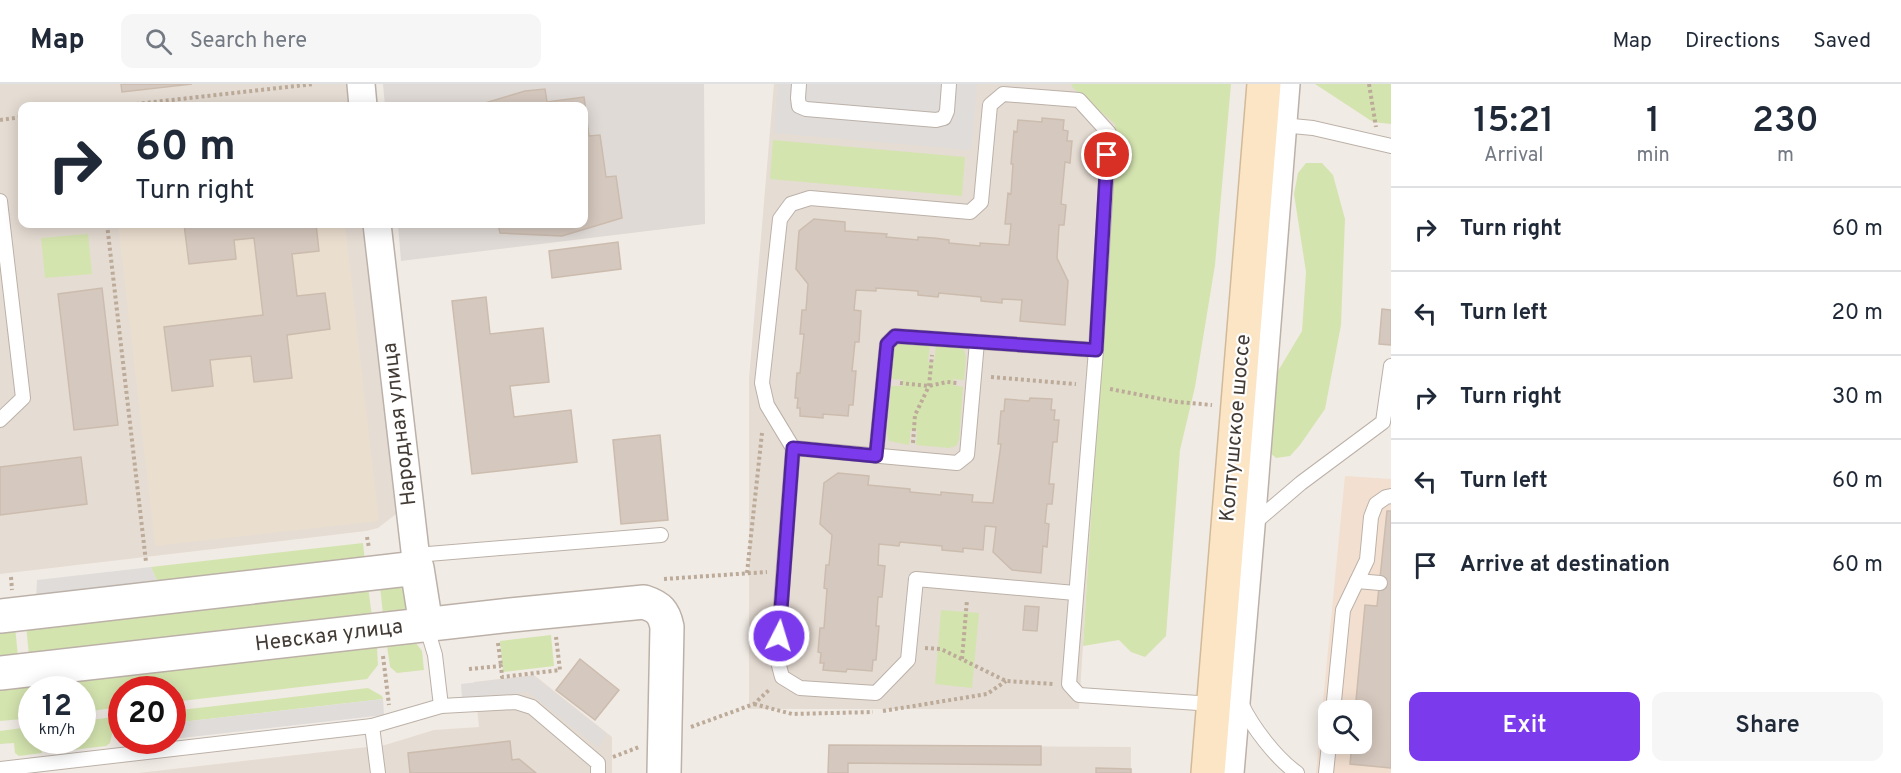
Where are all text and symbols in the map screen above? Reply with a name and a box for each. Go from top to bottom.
search box [121,14,541,68]
text: Map [30,23,85,59]
icon: search [142,25,175,58]
text: Search here [190,28,307,55]
text: Map [1612,28,1652,55]
text: Directions [1685,28,1780,55]
text: Saved [1813,28,1871,55]
text: 15:21 [1473,99,1554,145]
text: 1 [1646,99,1660,145]
text: 230 [1752,99,1819,145]
text: 60 m [135,122,236,175]
icon: right [36,126,114,204]
pin [1081,129,1132,180]
icon: arrive [1090,138,1123,171]
text: Arrival [1484,143,1544,169]
text: min [1636,143,1670,169]
text: m [1777,143,1794,169]
text: Turn right [135,174,254,208]
icon: right [1409,213,1442,246]
text: Turn right [1460,216,1562,243]
text: 60 m [1832,216,1883,243]
icon: left [1409,297,1442,330]
text: Turn left [1460,300,1548,327]
text: 20 m [1832,300,1883,327]
street label: Колтушское шоссе [1214,333,1258,523]
street label: Народная улица [377,341,423,507]
icon: right [1409,381,1442,414]
text: Turn right [1460,384,1562,411]
text: 30 m [1832,384,1883,411]
icon: left [1409,465,1442,498]
text: Turn left [1460,468,1548,495]
text: 60 m [1832,468,1883,495]
icon: arrive [1409,549,1442,582]
text: Arrive at destination [1460,552,1670,579]
text: 60 m [1832,552,1883,579]
position arrow [747,604,811,668]
street label: Невская улица [254,614,404,658]
speed limit sign: 20 [108,676,186,754]
text: 12 [42,689,72,726]
button: Exit [1409,692,1640,761]
button: Share [1652,692,1883,761]
map controls [1318,700,1372,754]
button: search [1318,700,1372,754]
text: km/h [39,721,75,740]

